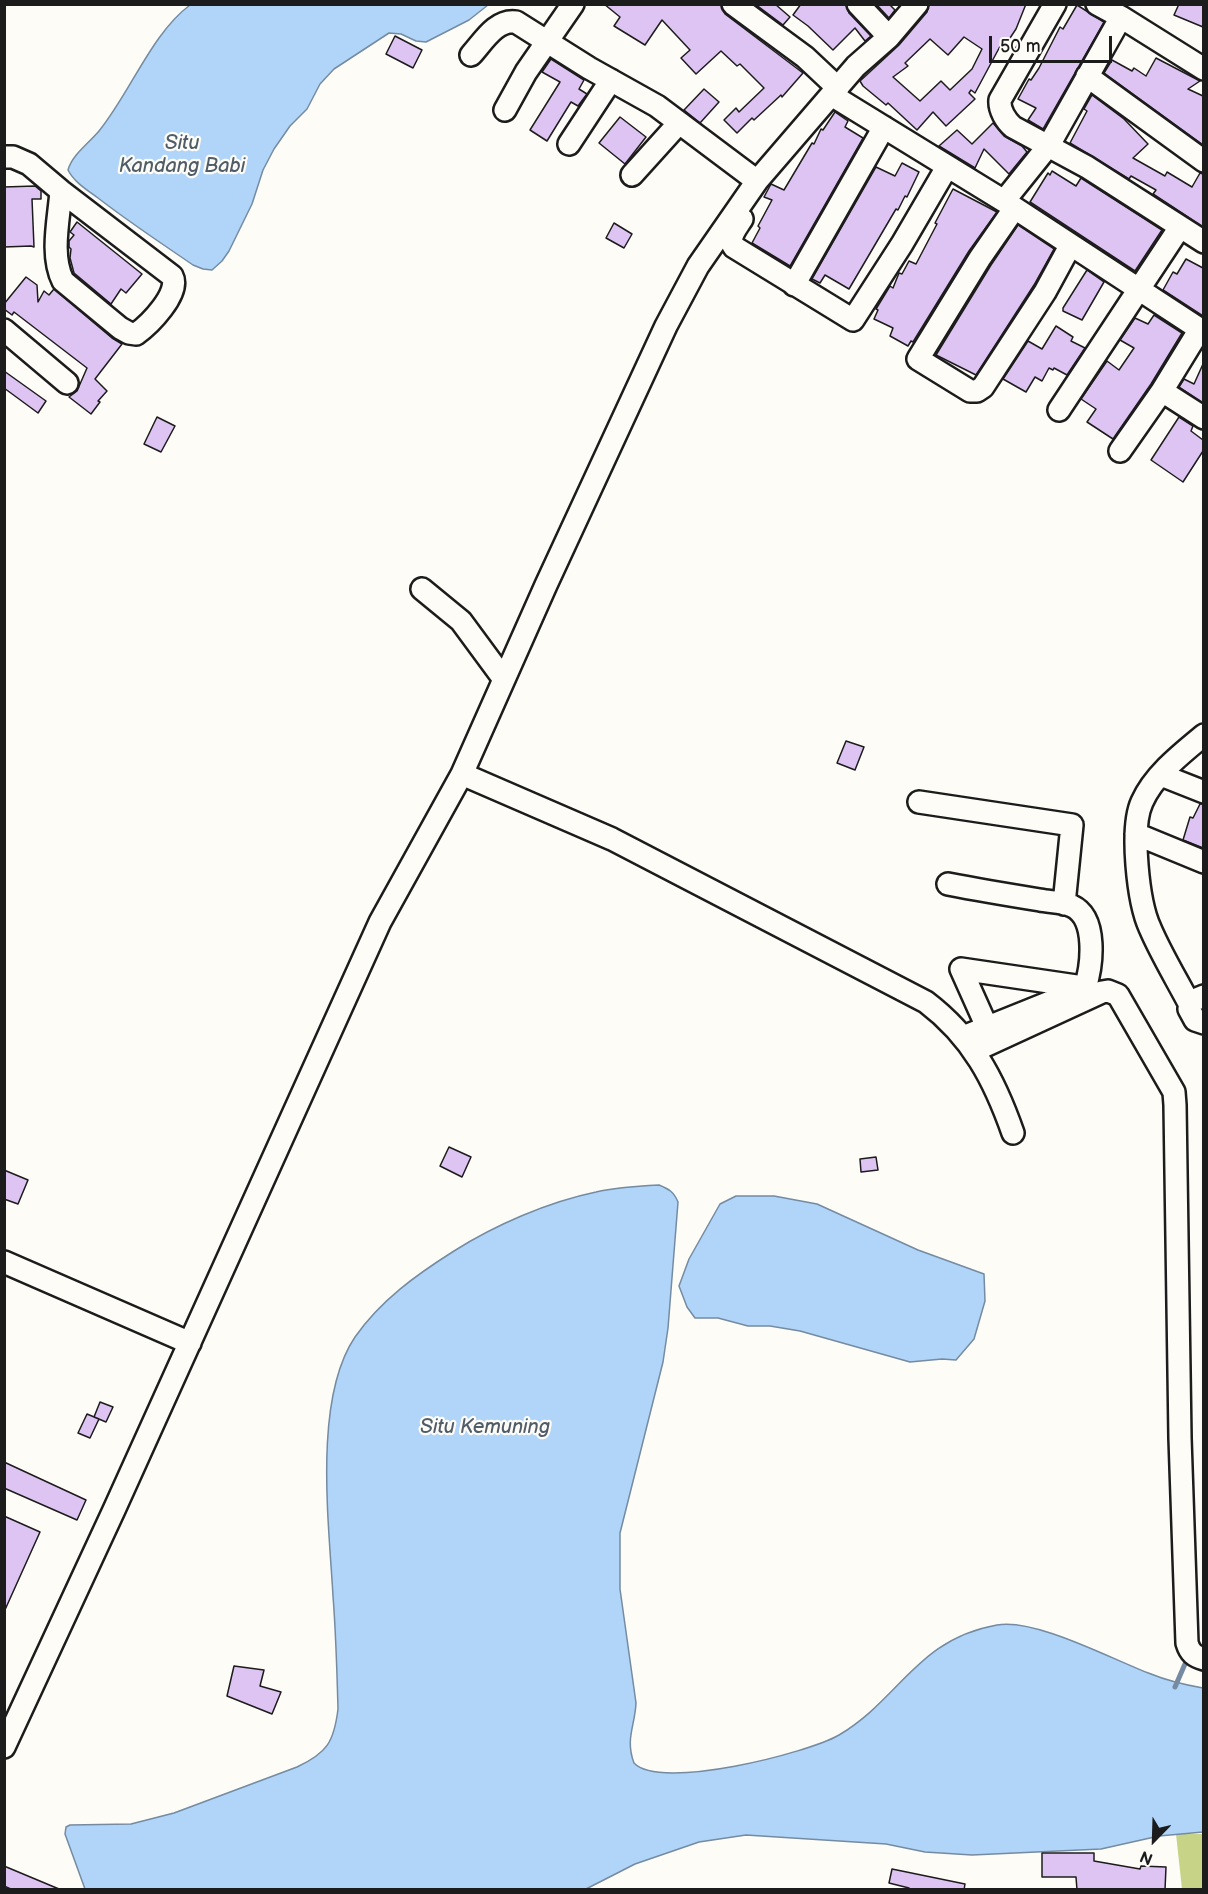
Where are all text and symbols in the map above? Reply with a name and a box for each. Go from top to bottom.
scale bar [992,24,1115,62]
text: 50 m [1000,36,1041,57]
water label: Situ Kandang Babi [119,132,245,179]
water label: Situ Kemuning [420,1416,550,1440]
north arrow [1124,1810,1184,1870]
text: N [1138,1846,1156,1868]

